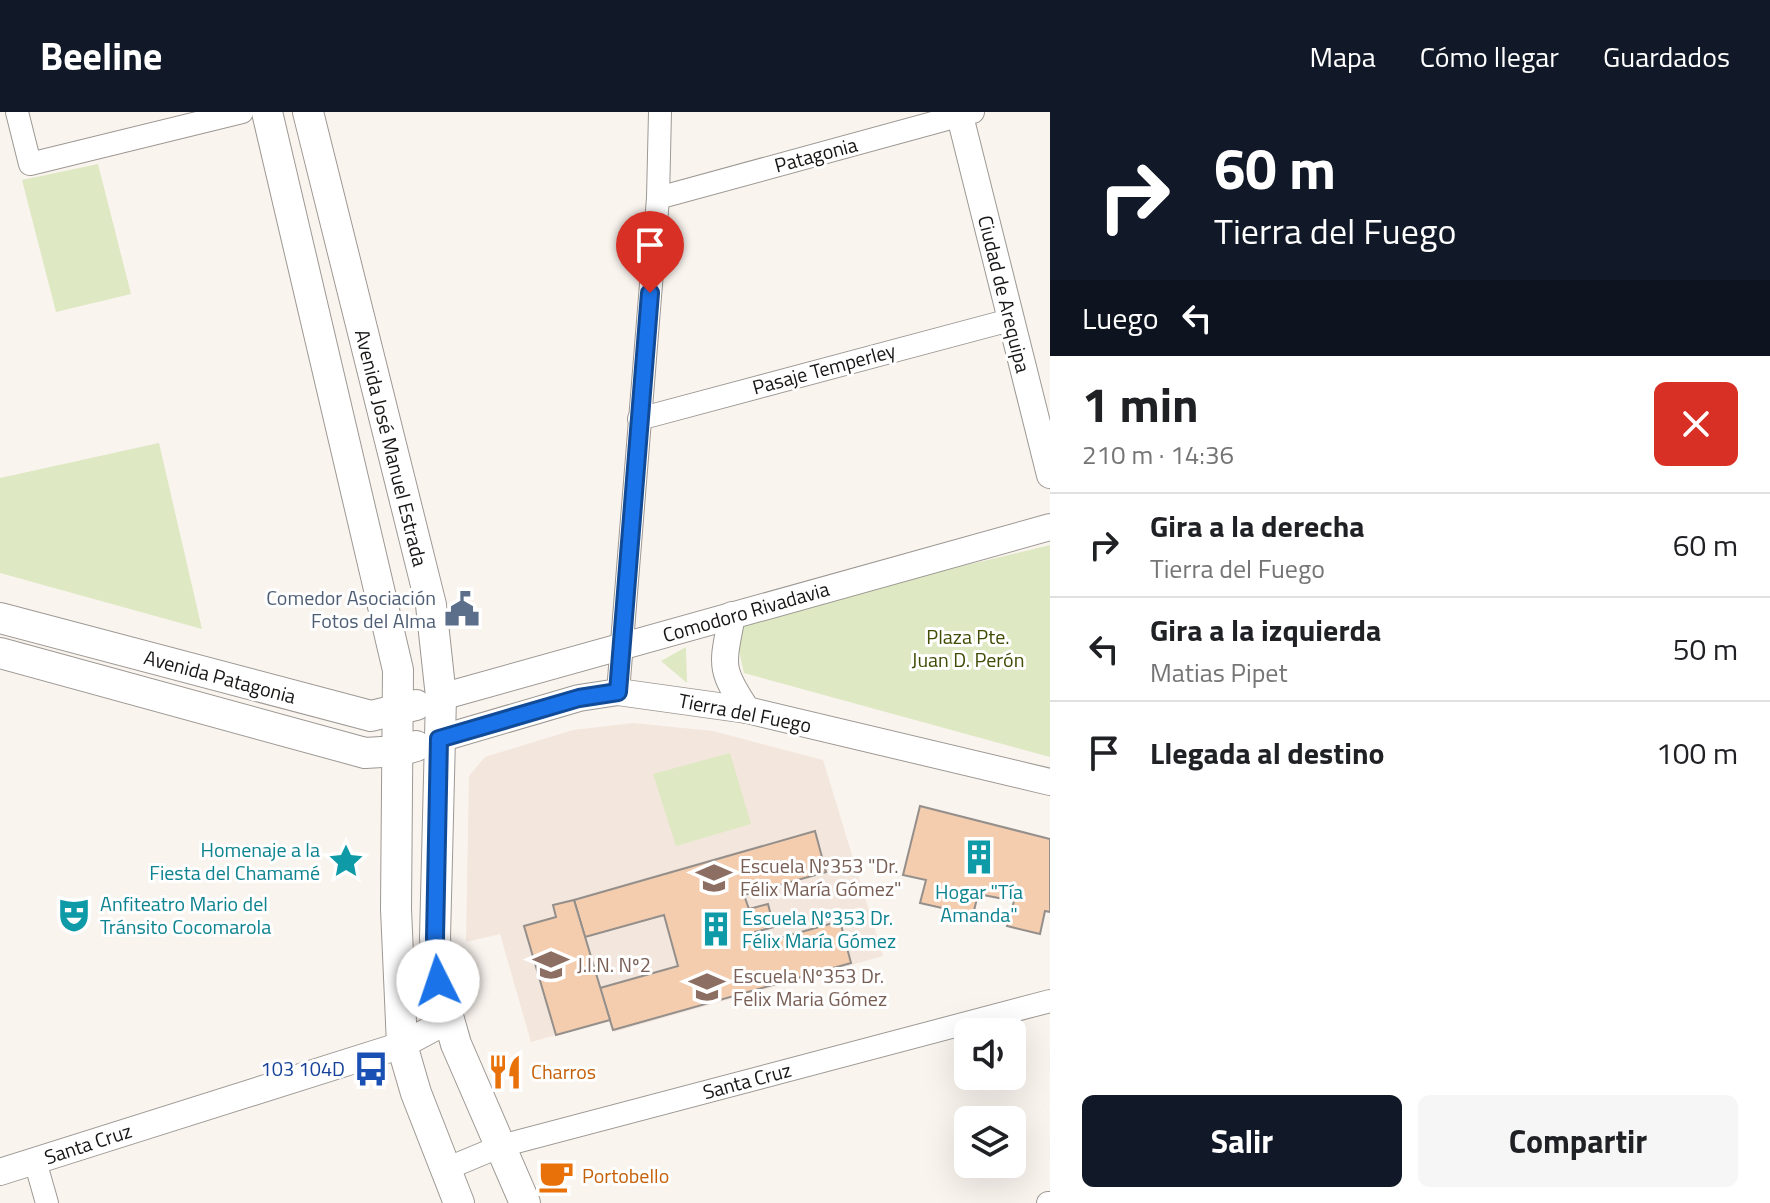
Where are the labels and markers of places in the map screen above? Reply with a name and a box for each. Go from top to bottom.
pin [616,211,684,293]
place label: Comedor Asociación Fotos del Alma [266,582,436,636]
public building icon: Comedor Asociación Fotos del Alma [443,590,481,628]
place label: Homenaje a la Fiesta del Chamamé [149,834,320,888]
building icon: Hogar "Tía Amanda" [960,838,998,876]
place icon: Homenaje a la Fiesta del Chamamé [327,842,365,880]
place label: Escuela Nº353 "Dr. Félix María Gómez" [740,850,902,904]
school or university icon: Escuela Nº353 "Dr. Félix María Gómez" [695,859,733,897]
place label: Hogar "Tía Amanda" [935,876,1023,930]
place label: Anfiteatro Mario del Tránsito Cocomarola [100,888,271,942]
theatre icon: Anfiteatro Mario del Tránsito Cocomarola [55,896,93,934]
place label: Escuela Nº353 Dr. Félix María Gómez [742,902,896,956]
building icon: Escuela Nº353 Dr. Félix María Gómez [697,910,735,948]
school or university icon: J.I.N. Nº2 [532,946,570,984]
place label: J.I.N. Nº2 [577,949,651,980]
place label: Escuela Nº353 Dr. Felix Maria Gómez [733,960,887,1014]
school or university icon: Escuela Nº353 Dr. Felix Maria Gómez [688,968,726,1006]
bus stop icon: 103 104D [352,1050,390,1088]
place label: 103 104D [261,1053,345,1084]
restaurant icon: Charros [486,1053,524,1091]
place label: Charros [531,1056,596,1087]
cafe icon: Portobello [537,1157,575,1195]
place label: Portobello [582,1160,669,1191]

